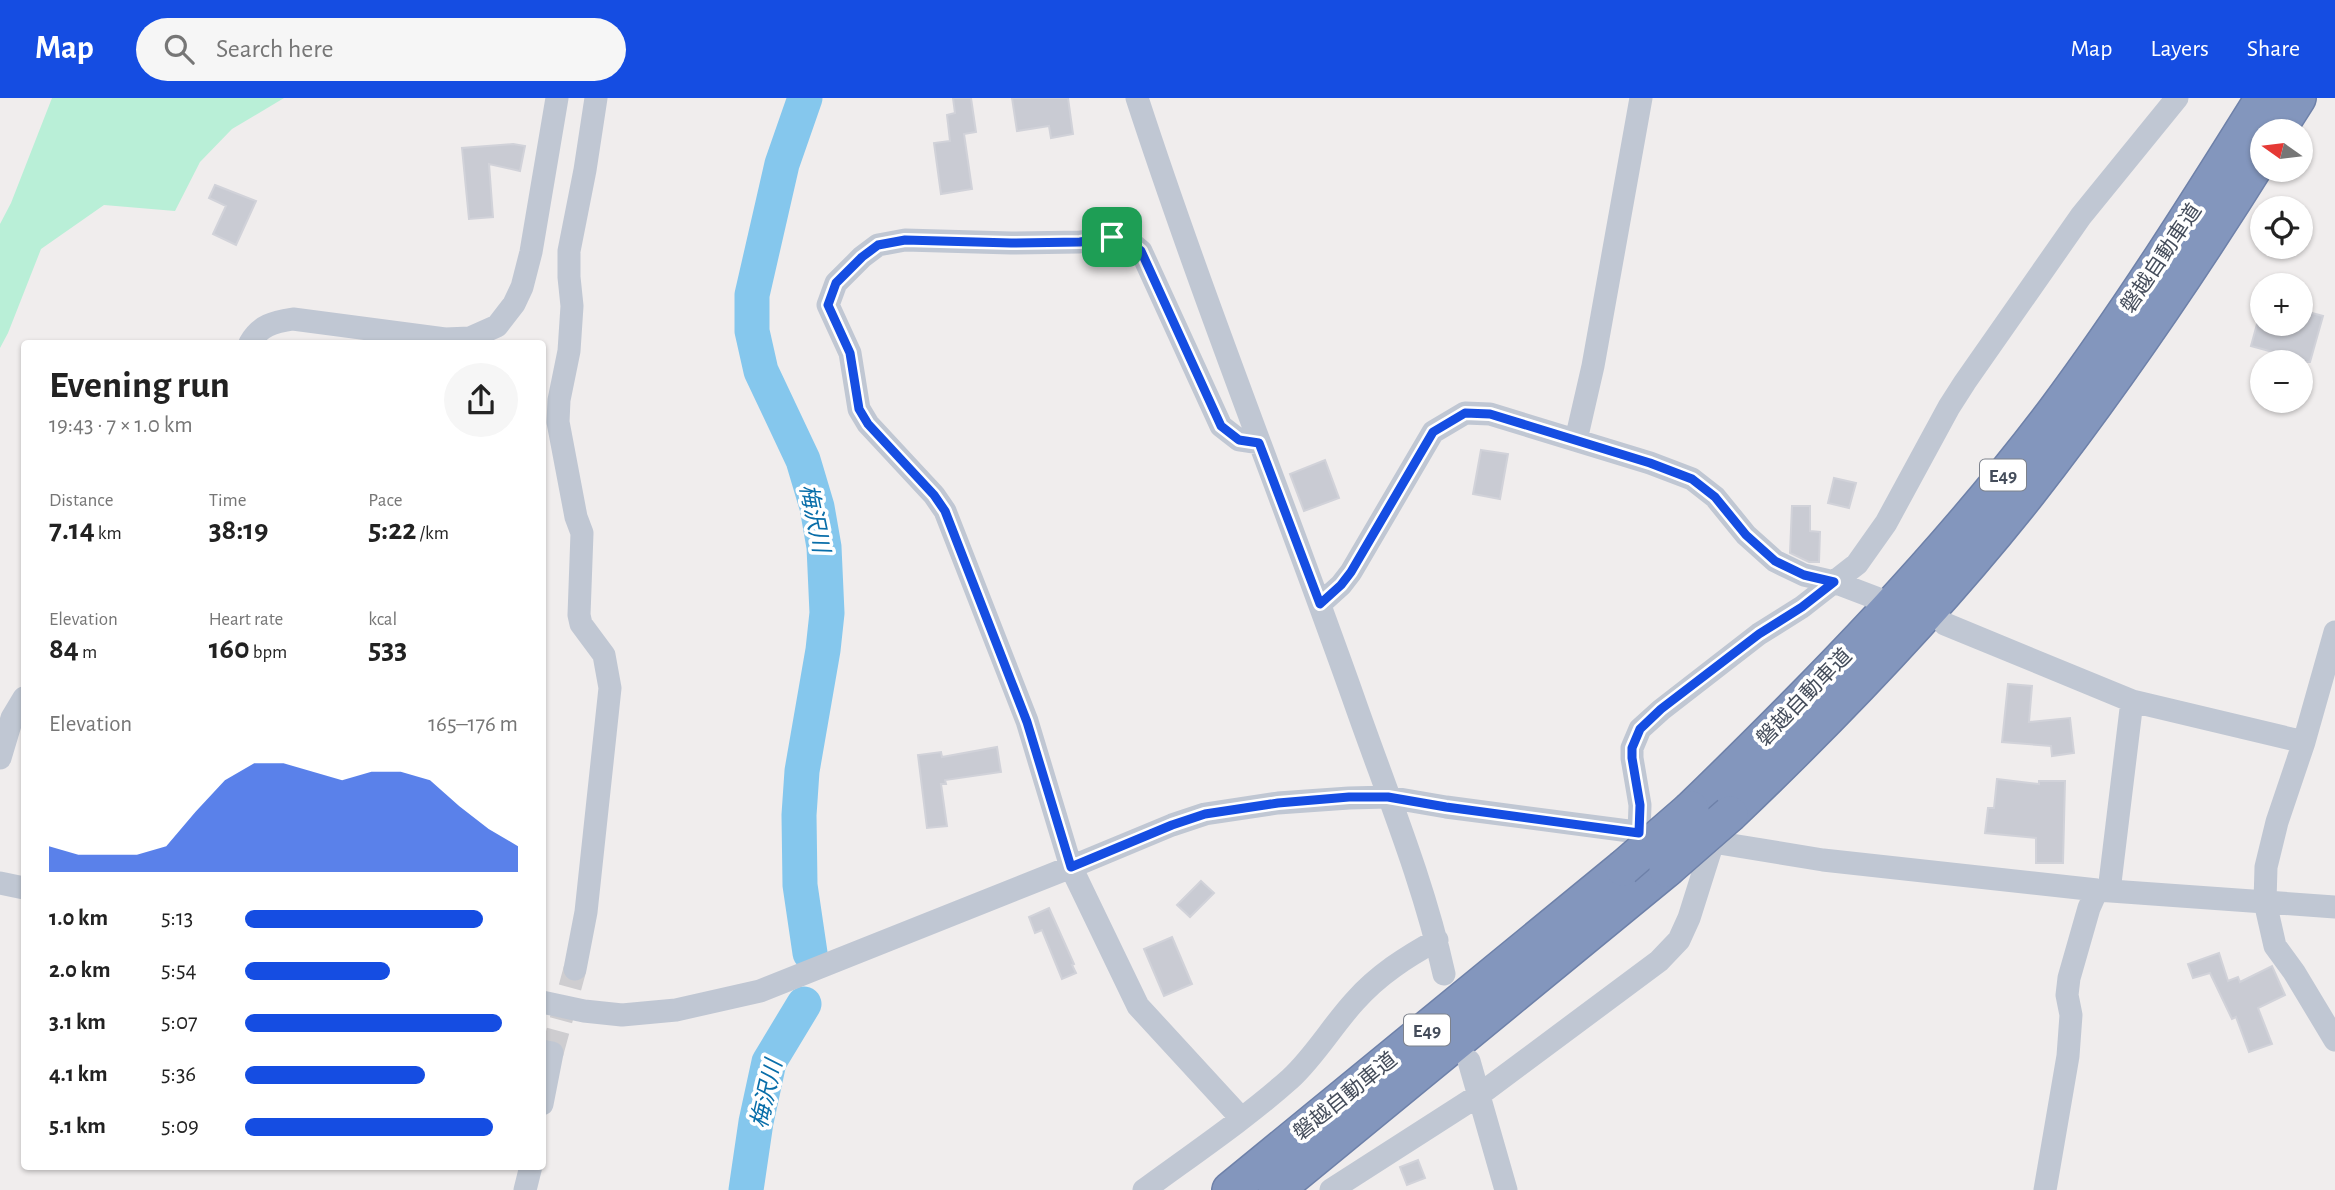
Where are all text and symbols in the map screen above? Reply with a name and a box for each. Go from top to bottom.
search box [136,18,626,81]
icon: search [160,30,198,68]
text: Map [35,32,94,65]
text: Search here [216,36,334,62]
text: Map [2070,37,2112,61]
text: Layers [2150,37,2209,61]
text: Share [2247,37,2300,61]
north arrow [2250,119,2314,182]
map controls [2250,119,2313,413]
button: locate [2250,196,2313,259]
street label: 磐越自動車道 [2117,200,2205,316]
pin [1082,207,1142,267]
icon: arrive [1093,218,1131,256]
button: + [2250,273,2313,336]
button: − [2250,350,2313,413]
button: share [444,363,518,437]
text: Evening run [49,367,230,405]
text: 19:43 · 7 × 1.0 km [49,414,193,437]
road number: E49 [1980,460,2026,490]
water label: 梅沢川 [795,482,835,557]
text: Distance [49,491,113,510]
text: Time [209,491,247,510]
text: Pace [368,491,403,510]
text: 7.14 [49,515,95,545]
text: 38:19 [209,515,269,545]
text: 5:22 [368,515,416,545]
text: km [95,524,122,543]
text: /km [416,524,449,543]
text: Elevation [49,610,118,629]
text: Heart rate [209,610,283,629]
text: kcal [368,610,397,629]
text: 84 [49,634,79,664]
text: 160 [209,634,250,664]
text: 533 [368,634,407,664]
text: m [79,643,97,662]
text: bpm [250,643,287,662]
street label: 磐越自動車道 [1752,644,1856,750]
text: Elevation [49,713,132,736]
text: 165–176 m [428,713,518,736]
text: 1.0 km [49,907,108,930]
text: 5:13 [161,907,193,930]
text: 2.0 km [49,959,111,982]
text: 5:54 [161,959,197,982]
text: 3.1 km [49,1011,106,1034]
text: 5:07 [161,1011,198,1034]
road number: E49 [1404,1014,1450,1046]
street label: 磐越自動車道 [1289,1048,1401,1144]
water label: 梅沢川 [747,1055,787,1131]
text: 4.1 km [49,1063,108,1086]
text: 5:36 [161,1063,196,1086]
text: 5.1 km [49,1115,106,1138]
text: 5:09 [161,1115,199,1138]

